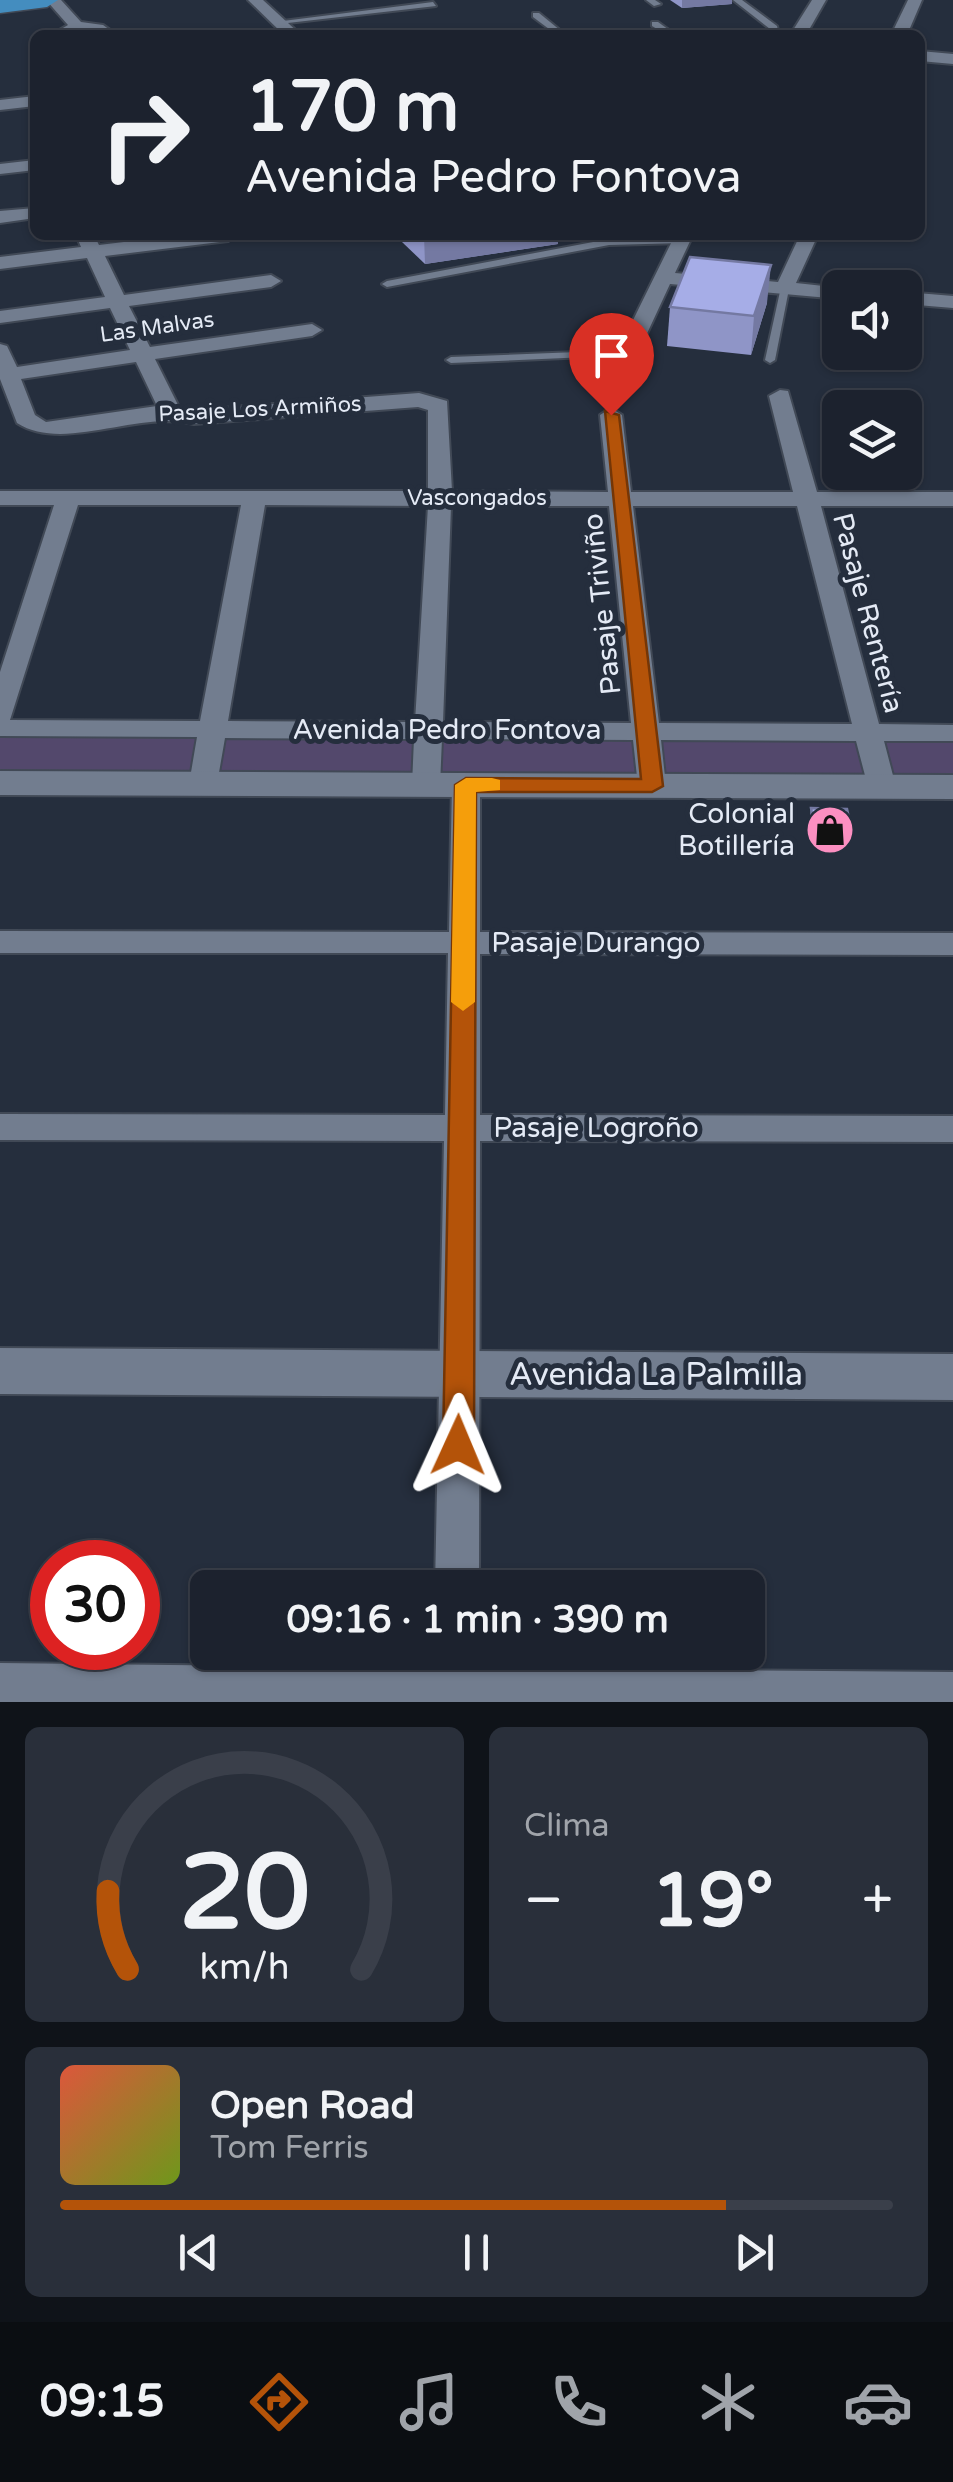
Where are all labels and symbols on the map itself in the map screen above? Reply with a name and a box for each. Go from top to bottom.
street label: Las Malvas [98,306,216,348]
pin [569,313,654,416]
street label: Pasaje Los Armiños [158,391,362,427]
street label: Vascongados [407,485,547,511]
street label: Pasaje Rentería [825,509,911,717]
street label: Pasaje Triviño [576,512,628,696]
street label: Avenida Pedro Fontova [292,713,602,747]
place label: Colonial Botillería [678,797,795,863]
shop icon: Colonial Botillería [804,804,856,856]
street label: Pasaje Durango [491,926,701,960]
street label: Pasaje Logroño [493,1111,699,1145]
street label: Avenida La Palmilla [509,1356,803,1394]
position arrow [406,1393,510,1497]
speed limit sign: 30 [30,1540,160,1670]

